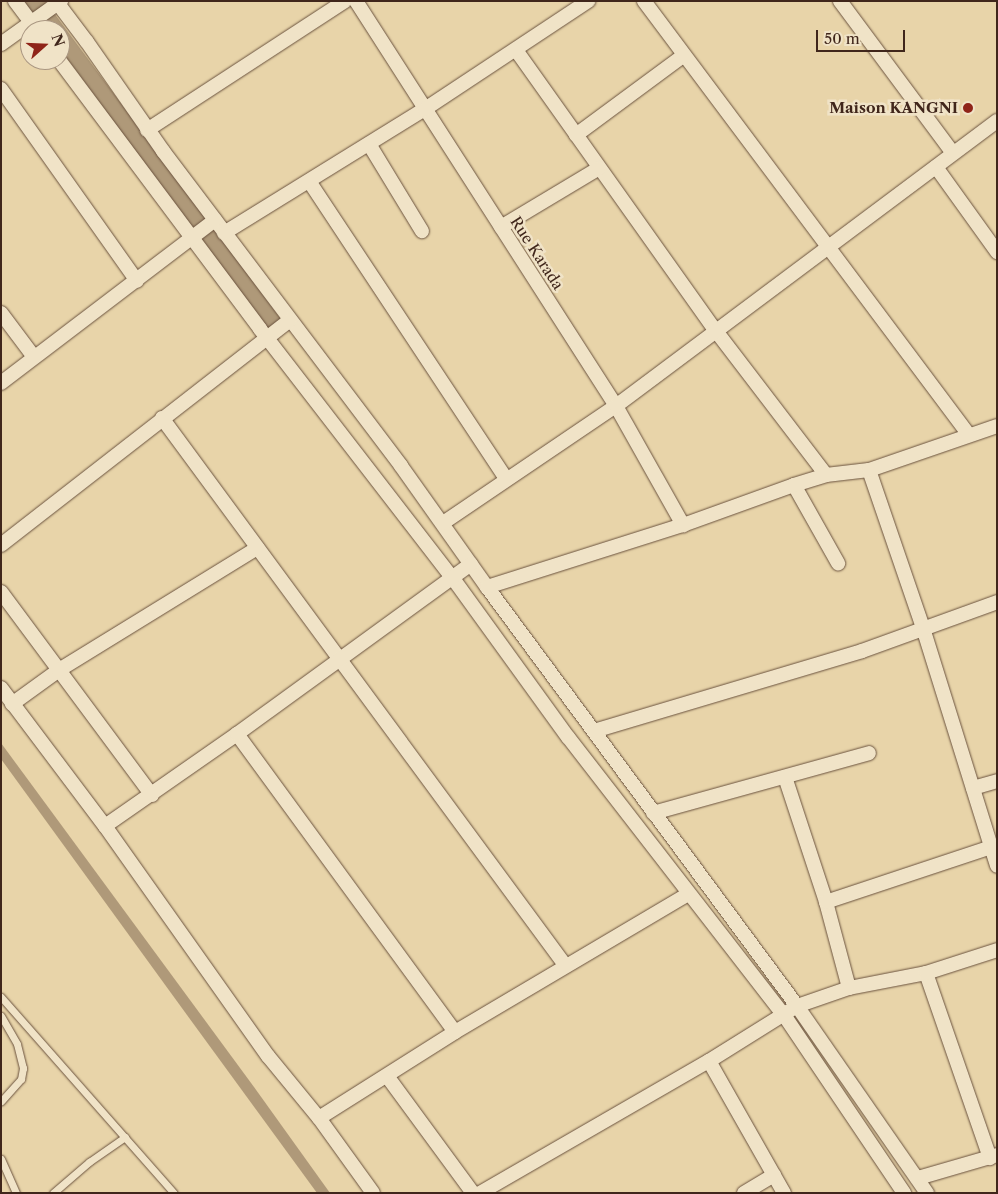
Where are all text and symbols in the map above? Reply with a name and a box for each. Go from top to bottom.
north arrow [20,20,70,70]
scale bar [818,20,907,52]
text: 50 m [824,29,860,48]
text: N [48,31,69,49]
place label: Maison KANGNI [829,99,958,117]
marker: Maison KANGNI [962,102,974,114]
street label: Rue Karada [507,213,567,293]

